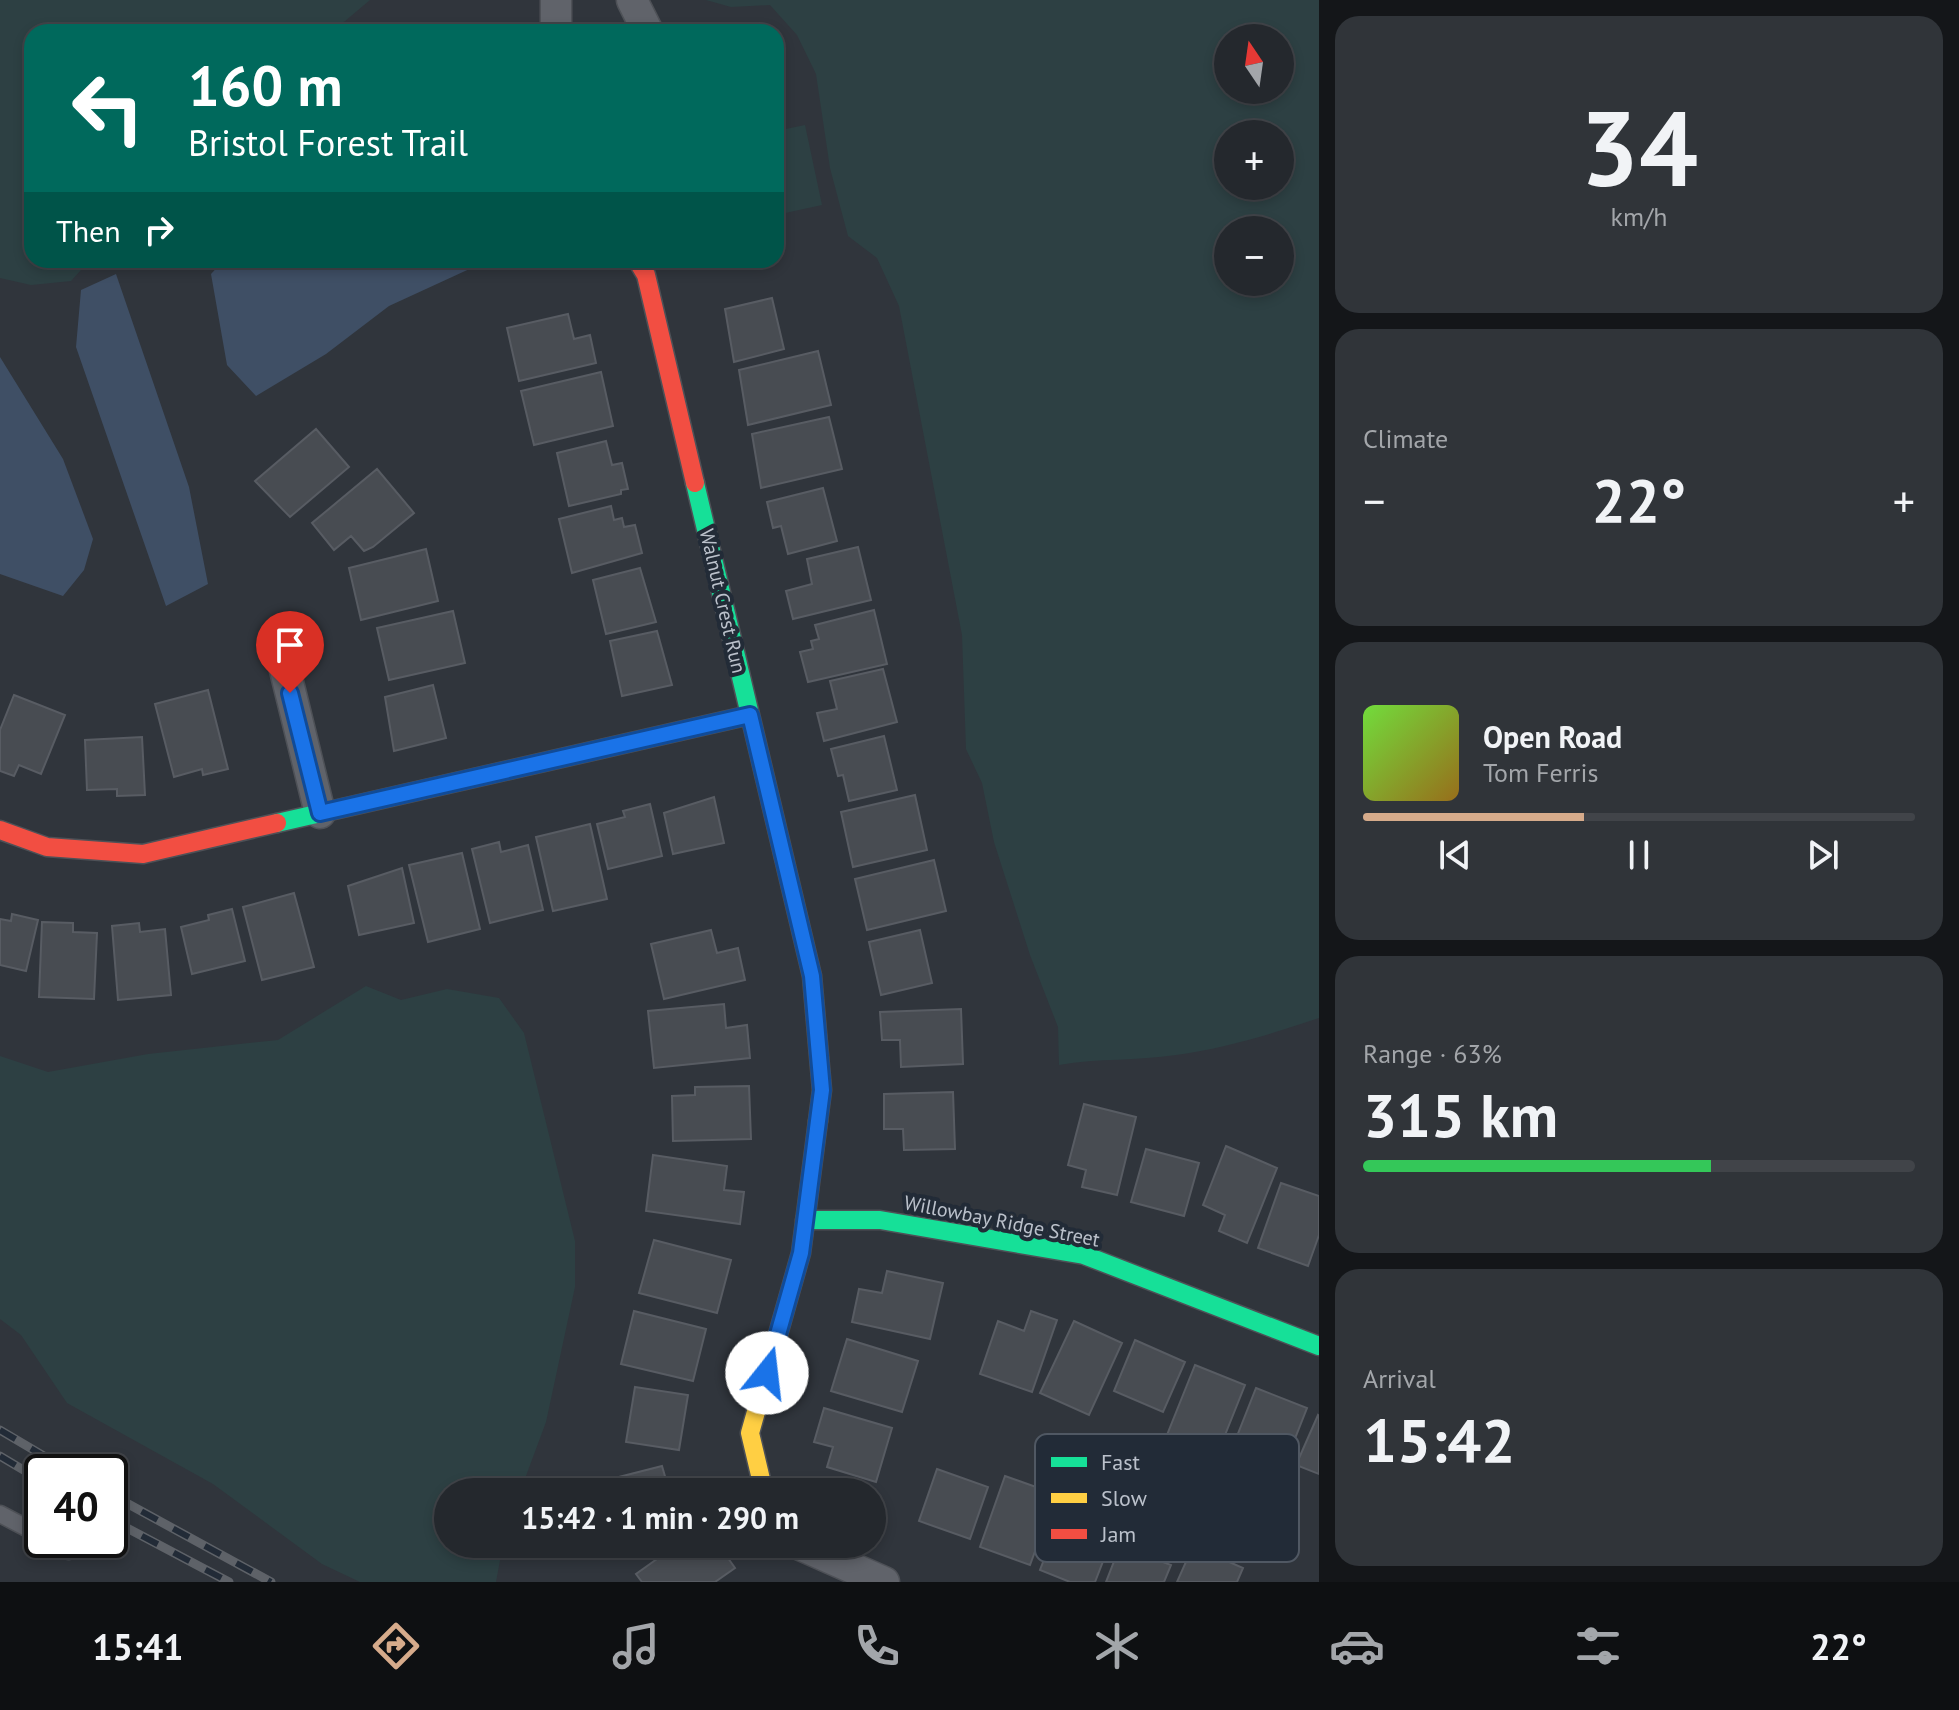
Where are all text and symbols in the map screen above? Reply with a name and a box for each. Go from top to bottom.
north arrow [1214,24,1294,104]
map controls [1214,24,1294,296]
text: 160 m [188,49,343,121]
icon: left [56,56,160,160]
text: 34 [1580,80,1698,215]
text: Bristol Forest Trail [188,119,468,166]
button: + [1214,120,1294,200]
text: km/h [1611,200,1668,233]
icon: right [137,208,181,252]
text: Then [56,211,121,250]
button: − [1214,216,1294,296]
text: Climate [1363,422,1448,455]
text: 22° [1592,461,1686,539]
text: − [1363,472,1385,529]
text: + [1893,472,1915,529]
street label: Walnut Crest Run [694,526,752,676]
pin [256,611,324,693]
icon: arrive [268,623,312,667]
text: Open Road [1483,717,1622,756]
text: Tom Ferris [1483,756,1598,789]
icon: previous [1433,833,1477,877]
icon: pause [1617,833,1661,877]
icon: next [1801,833,1845,877]
text: Range · 63% [1363,1037,1502,1070]
text: 315 km [1363,1076,1558,1154]
street label: Willowbay Ridge Street [902,1189,1102,1253]
position arrow [725,1331,809,1415]
text: Arrival [1363,1362,1436,1395]
text: 15:42 [1363,1401,1515,1479]
legend [1035,1434,1299,1562]
text: Fast [1101,1448,1141,1476]
speed limit sign: 40 [24,1454,128,1558]
text: Slow [1101,1484,1147,1512]
text: 15:42 · 1 min · 290 m [521,1498,799,1537]
text: Jam [1100,1520,1136,1548]
icon: directions [368,1618,424,1674]
icon: music [608,1618,664,1674]
icon: phone [849,1618,905,1674]
icon: climate [1089,1618,1145,1674]
icon: car [1329,1618,1385,1674]
icon: filters [1570,1618,1626,1674]
text: 15:41 [92,1623,184,1670]
text: 22° [1810,1623,1867,1670]

